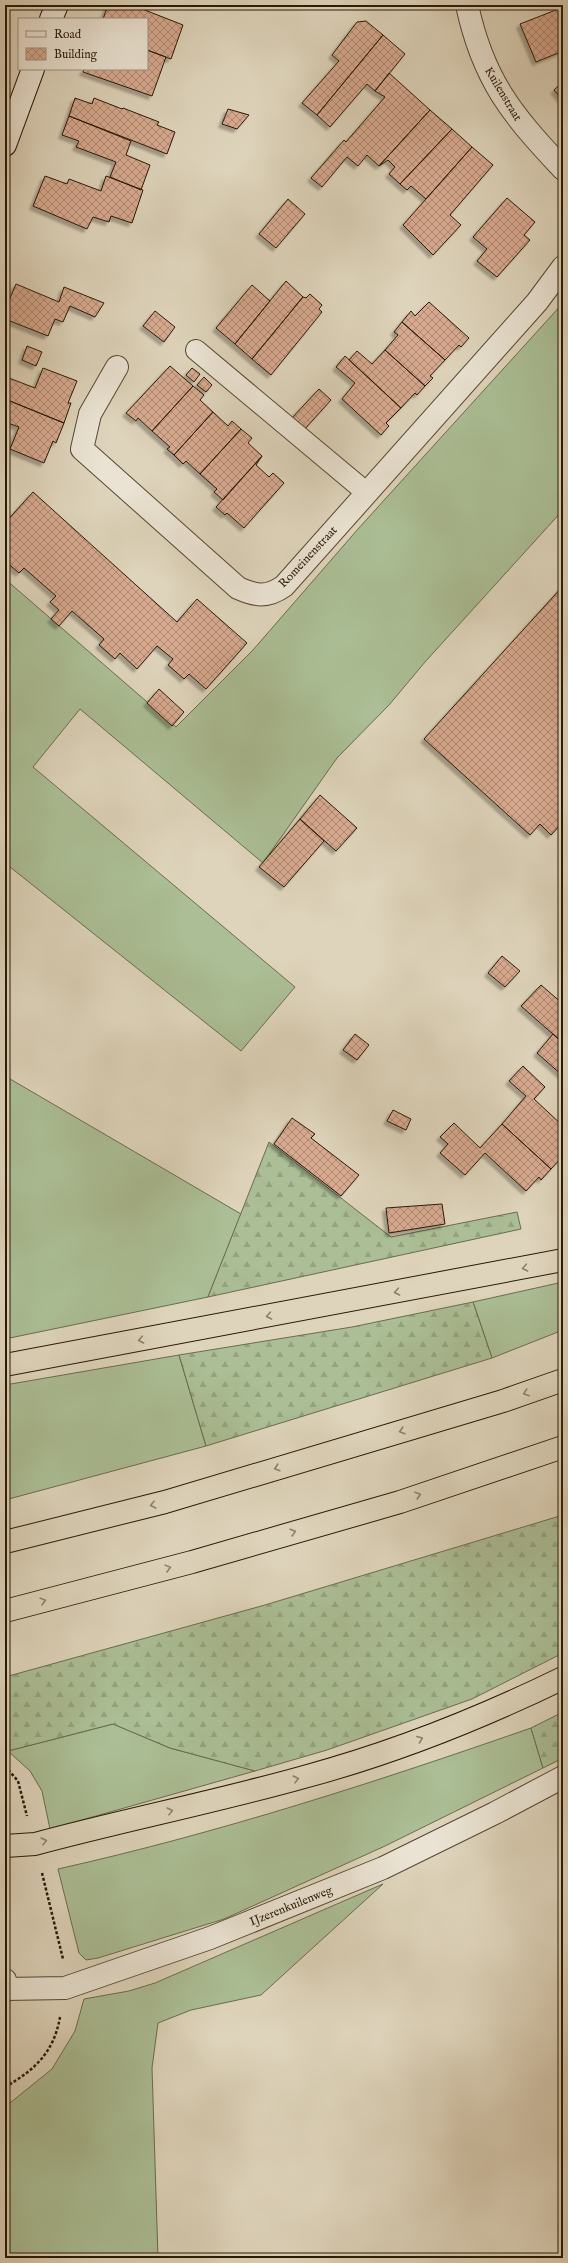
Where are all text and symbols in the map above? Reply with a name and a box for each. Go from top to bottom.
legend [18,18,148,70]
text: Road [54,27,82,42]
text: Building [54,47,98,62]
street label: Kuilenstraat [481,64,525,124]
street label: Romeinenstraat [276,523,340,591]
one-way arrow [522,1263,528,1271]
one-way arrow [394,1287,400,1296]
one-way arrow [266,1312,272,1320]
one-way arrow [138,1335,145,1344]
one-way arrow [523,1388,530,1397]
one-way arrow [399,1426,406,1435]
one-way arrow [274,1463,281,1472]
one-way arrow [414,1492,421,1500]
one-way arrow [149,1500,156,1509]
one-way arrow [290,1528,297,1537]
one-way arrow [165,1564,172,1573]
one-way arrow [39,1597,46,1606]
one-way arrow [416,1735,423,1743]
one-way arrow [293,1776,299,1784]
one-way arrow [167,1807,173,1815]
one-way arrow [40,1838,47,1846]
street label: IJzerenkuilenweg [247,1882,335,1930]

